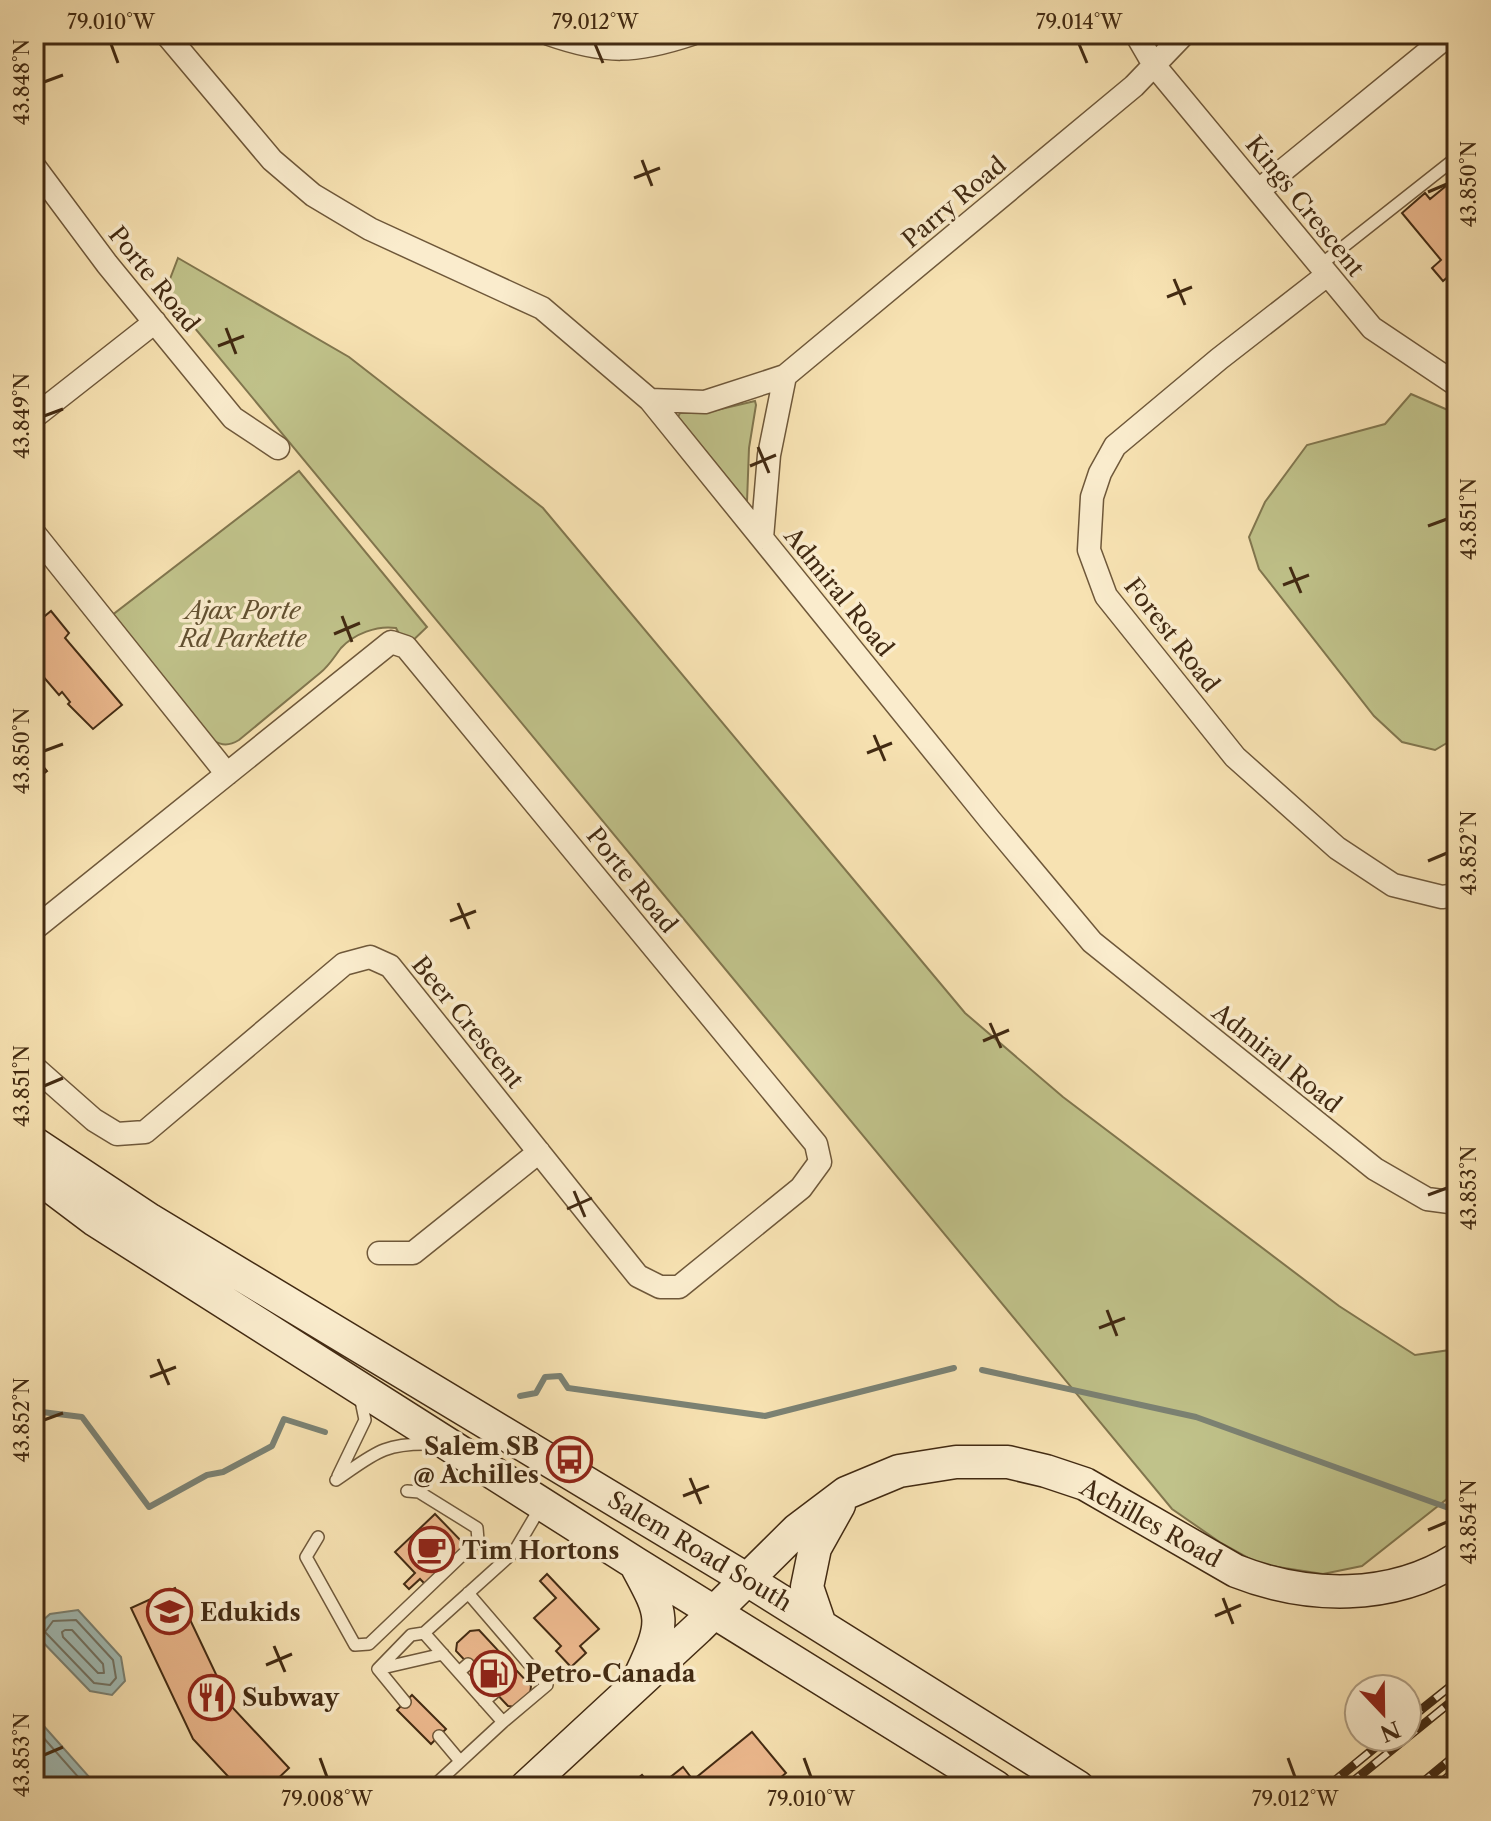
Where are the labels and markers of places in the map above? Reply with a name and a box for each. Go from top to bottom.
place label: Salem SB @ Achilles [413,1432,539,1489]
bus stop icon: Salem SB @ Achilles [546,1436,594,1484]
cafe icon: Tim Hortons [407,1526,455,1574]
place label: Tim Hortons [462,1536,619,1565]
school or university icon: Edukids [145,1588,193,1636]
place label: Edukids [200,1598,301,1627]
fuel station icon: Petro-Canada [470,1649,518,1697]
place label: Petro-Canada [525,1659,697,1688]
restaurant icon: Subway [187,1673,235,1721]
place label: Subway [242,1683,340,1712]

